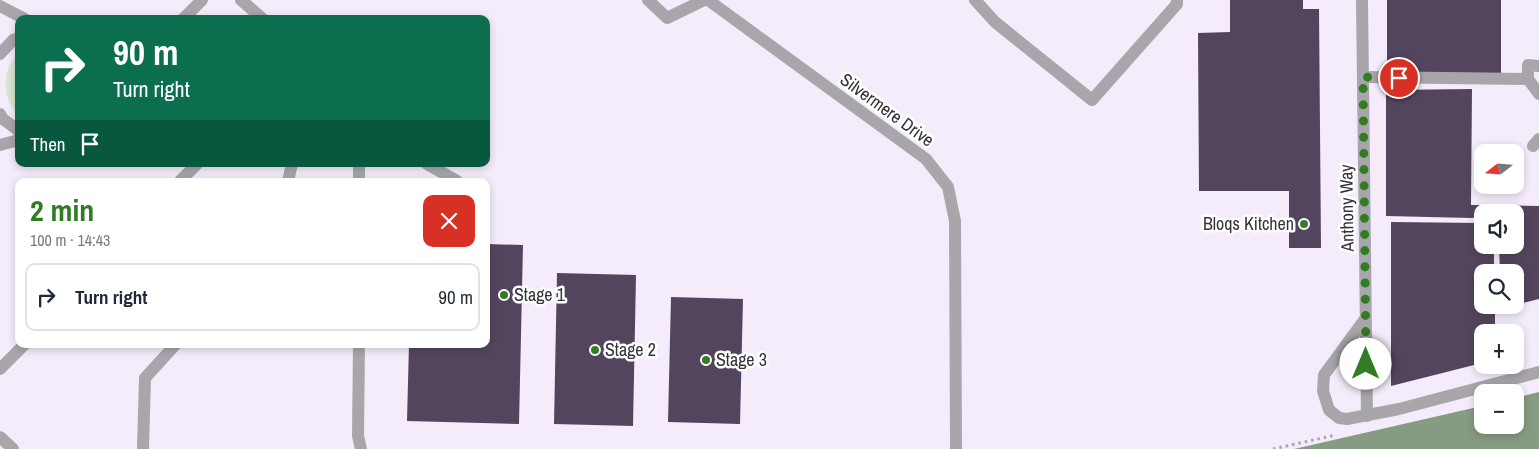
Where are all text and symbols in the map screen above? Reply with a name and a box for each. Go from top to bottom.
text: 90 m [113,29,178,76]
icon: right [30,35,95,100]
pin [1378,57,1420,99]
icon: arrive [1385,64,1413,92]
street label: Silvermere Drive [835,67,939,152]
text: Turn right [113,74,190,104]
icon: arrive [76,130,104,158]
text: Then [30,131,66,157]
north arrow [1474,144,1524,194]
map controls [1474,144,1524,434]
street label: Anthony Way [1333,164,1360,253]
text: 2 min [30,190,94,230]
button: close [423,195,475,247]
button: sound [1474,204,1524,254]
place label: Bloqs Kitchen [1203,211,1294,236]
marker: Bloqs Kitchen [1298,218,1310,230]
text: 100 m · 14:43 [30,229,110,251]
button: search [1474,264,1524,314]
place label: Stage 1 [514,282,566,307]
icon: right [32,283,60,311]
text: Turn right [75,284,147,310]
text: 90 m [438,284,473,310]
marker: Stage 1 [498,289,510,301]
button: + [1474,324,1524,374]
place label: Stage 2 [605,337,656,362]
position arrow [1339,337,1391,389]
marker: Stage 2 [589,344,601,356]
place label: Stage 3 [716,347,767,372]
marker: Stage 3 [700,354,712,366]
button: − [1474,384,1524,434]

